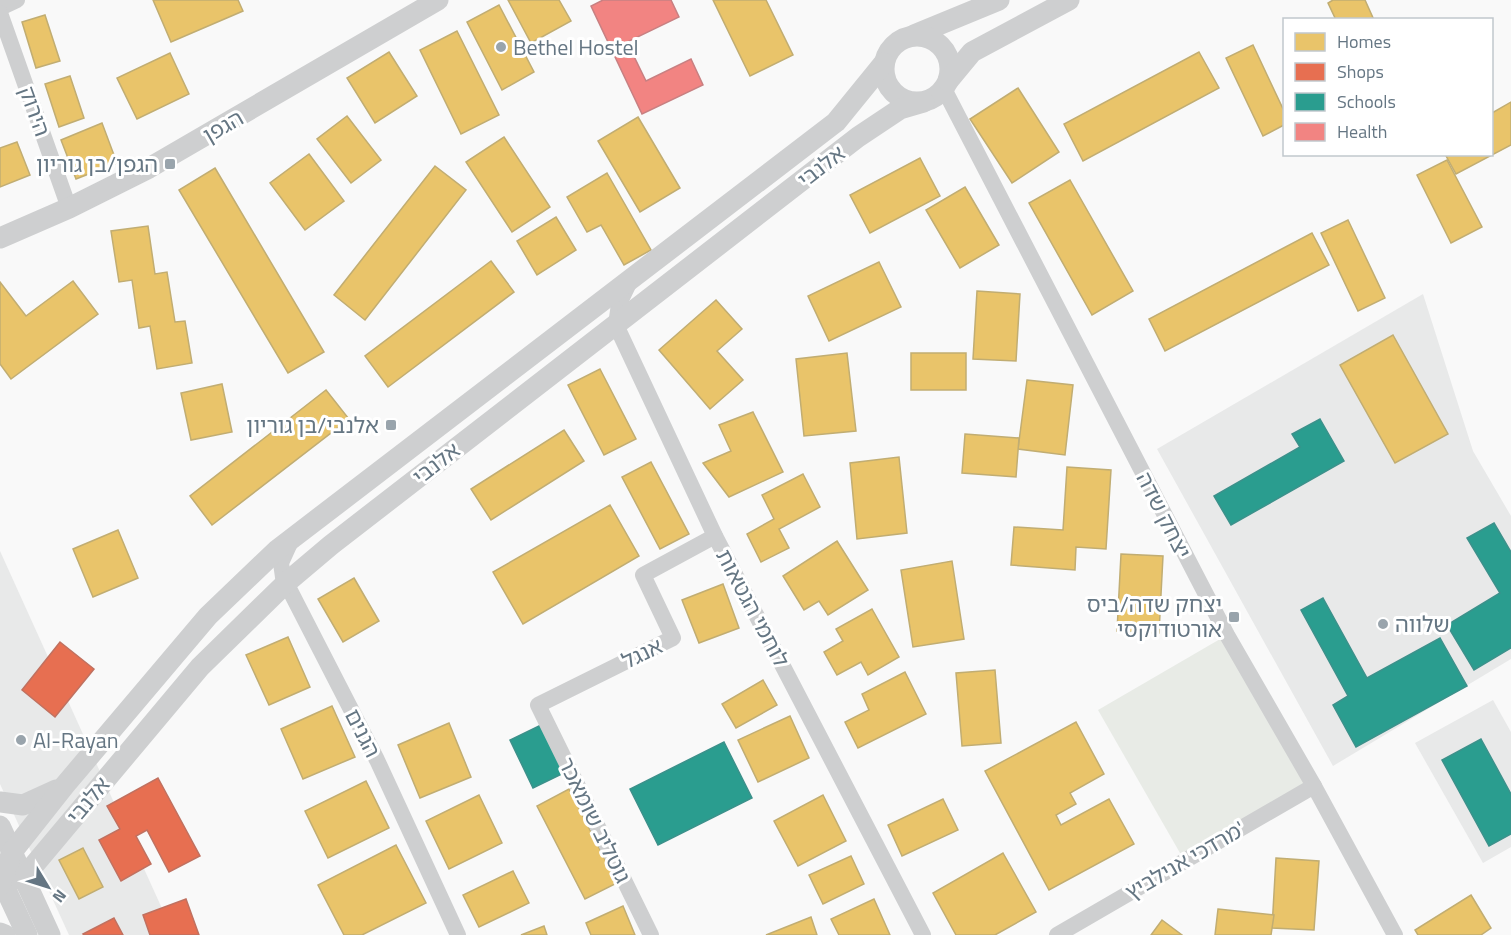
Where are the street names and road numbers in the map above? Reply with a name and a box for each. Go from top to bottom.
street label: הירוק [10,81,60,141]
street label: הגפן [196,101,250,151]
street label: אלנבי [790,136,852,196]
street label: אלנבי [405,433,467,493]
street label: יצחק שדה [1128,466,1200,564]
street label: לוחמי הגטאות [708,543,798,673]
street label: אנגל [616,629,668,677]
street label: הגנים [336,703,390,763]
street label: גוטליב שומאכר [550,751,640,889]
street label: אלנבי [58,769,118,831]
street label: מרדכי אנילביץ' [1118,812,1252,908]

